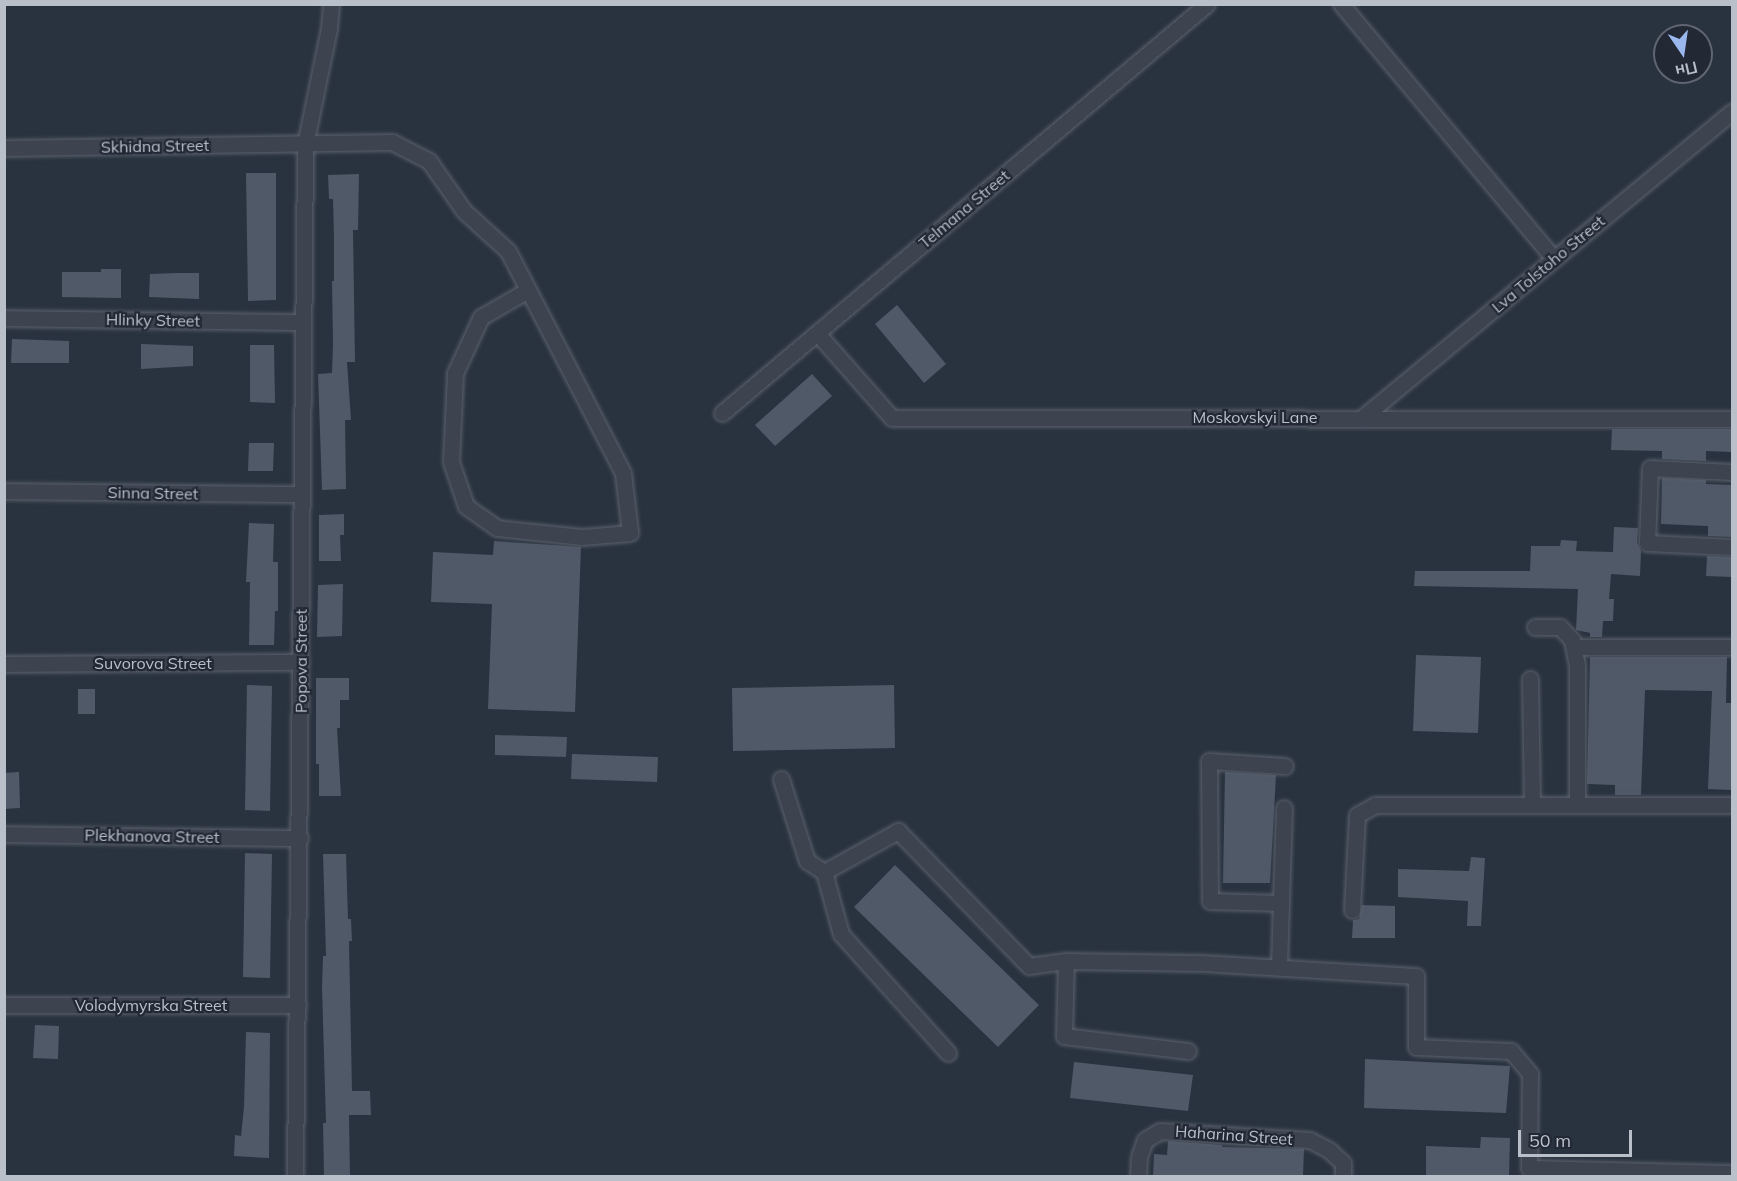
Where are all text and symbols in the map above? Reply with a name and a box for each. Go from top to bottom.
north arrow [1653,24,1713,84]
text: Пн [1674,57,1700,82]
street label: Skhidna Street [101,135,209,157]
street label: Telmana Street [915,166,1013,252]
street label: Lva Tolstoho Street [1488,211,1608,317]
street label: Hlinky Street [106,310,200,330]
street label: Moskovskyi Lane [1193,407,1317,427]
street label: Sinna Street [108,483,198,503]
street label: Popova Street [291,609,311,713]
street label: Suvorova Street [94,653,212,673]
street label: Plekhanova Street [84,825,220,847]
street label: Volodymyrska Street [75,995,227,1015]
scale bar [1521,1118,1635,1156]
street label: Haharina Street [1175,1121,1293,1149]
text: 50 m [1529,1129,1571,1152]

